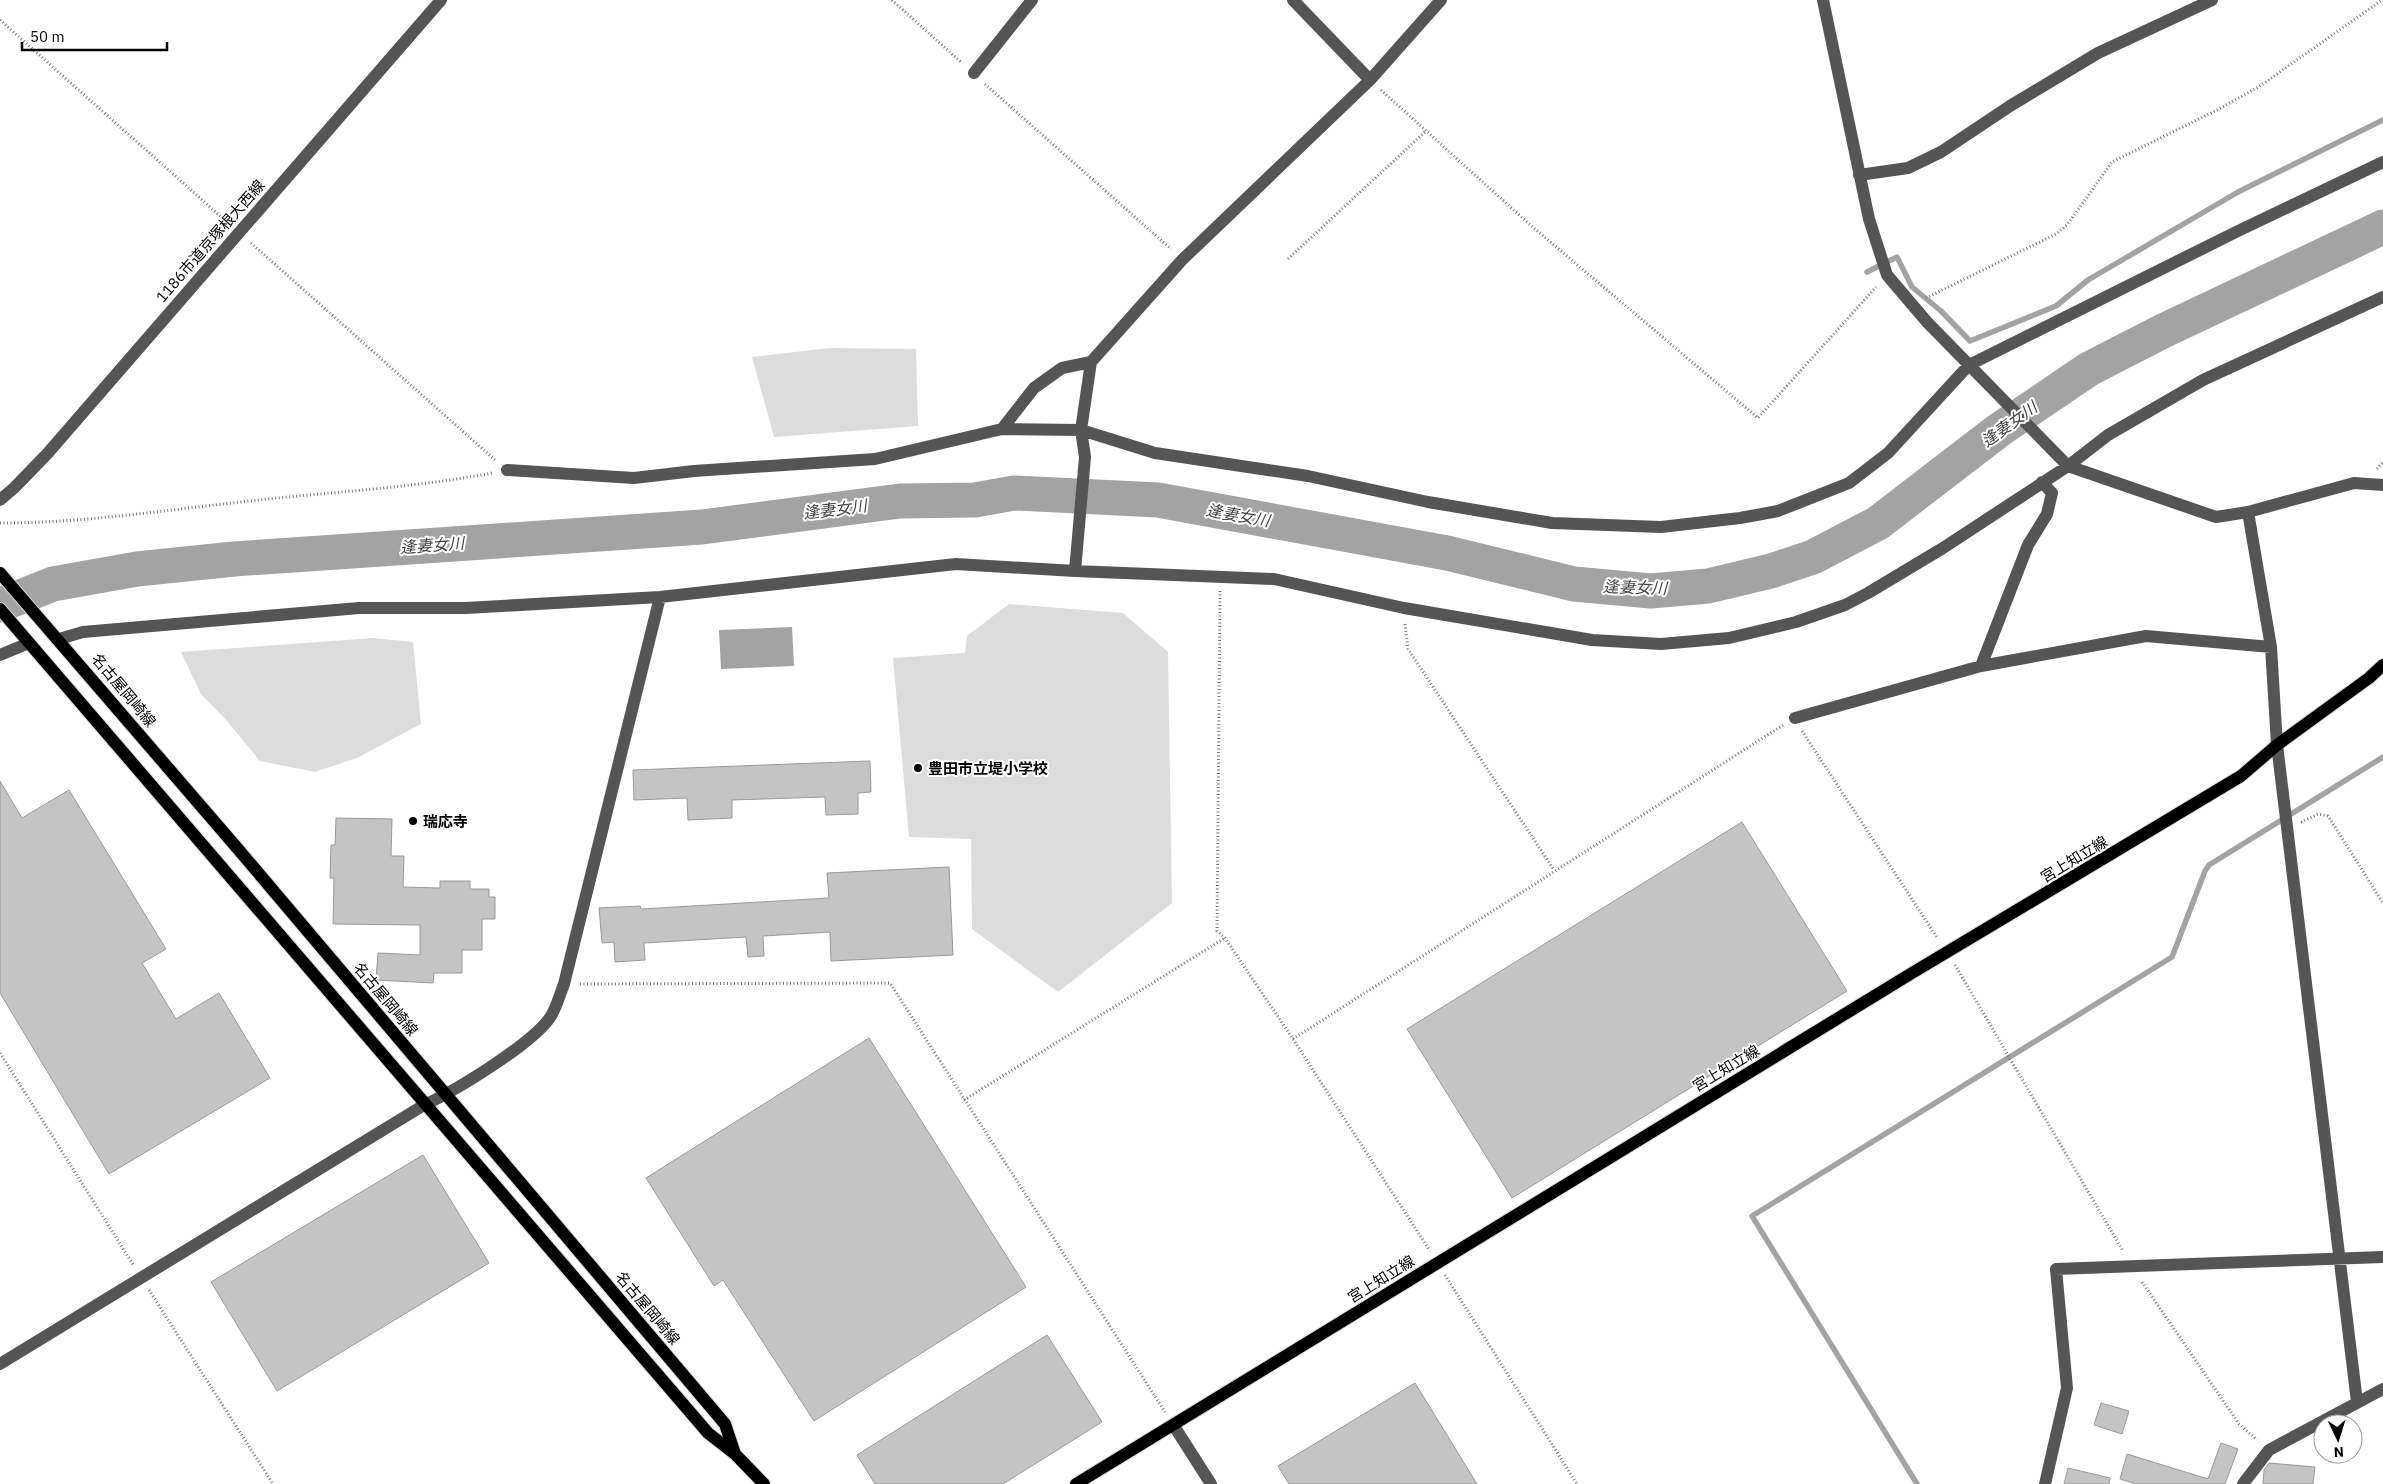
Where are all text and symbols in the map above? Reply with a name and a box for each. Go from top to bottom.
scale bar [22,20,168,52]
text: 50 m [30,27,65,46]
street label: 1186市道京塚根大西線 [152,176,268,306]
water label: 逢妻女川 [1977,396,2042,451]
water label: 逢妻女川 [802,495,870,523]
water label: 逢妻女川 [1205,500,1273,531]
water label: 逢妻女川 [399,533,467,557]
water label: 逢妻女川 [1603,576,1669,598]
street label: 名古屋岡崎線 [88,649,160,731]
place label: 豊田市立堤小学校 [928,759,1048,778]
marker: 豊田市立堤小学校 [912,762,924,774]
place label: 瑞応寺 [423,812,468,831]
marker: 瑞応寺 [407,815,419,827]
street label: 宮上知立線 [2037,832,2111,886]
street label: 名古屋岡崎線 [350,958,422,1040]
street label: 宮上知立線 [1689,1041,1763,1095]
street label: 宮上知立線 [1344,1251,1418,1307]
street label: 名古屋岡崎線 [612,1267,684,1349]
north arrow [2313,1414,2363,1464]
text: N [2333,1443,2345,1461]

